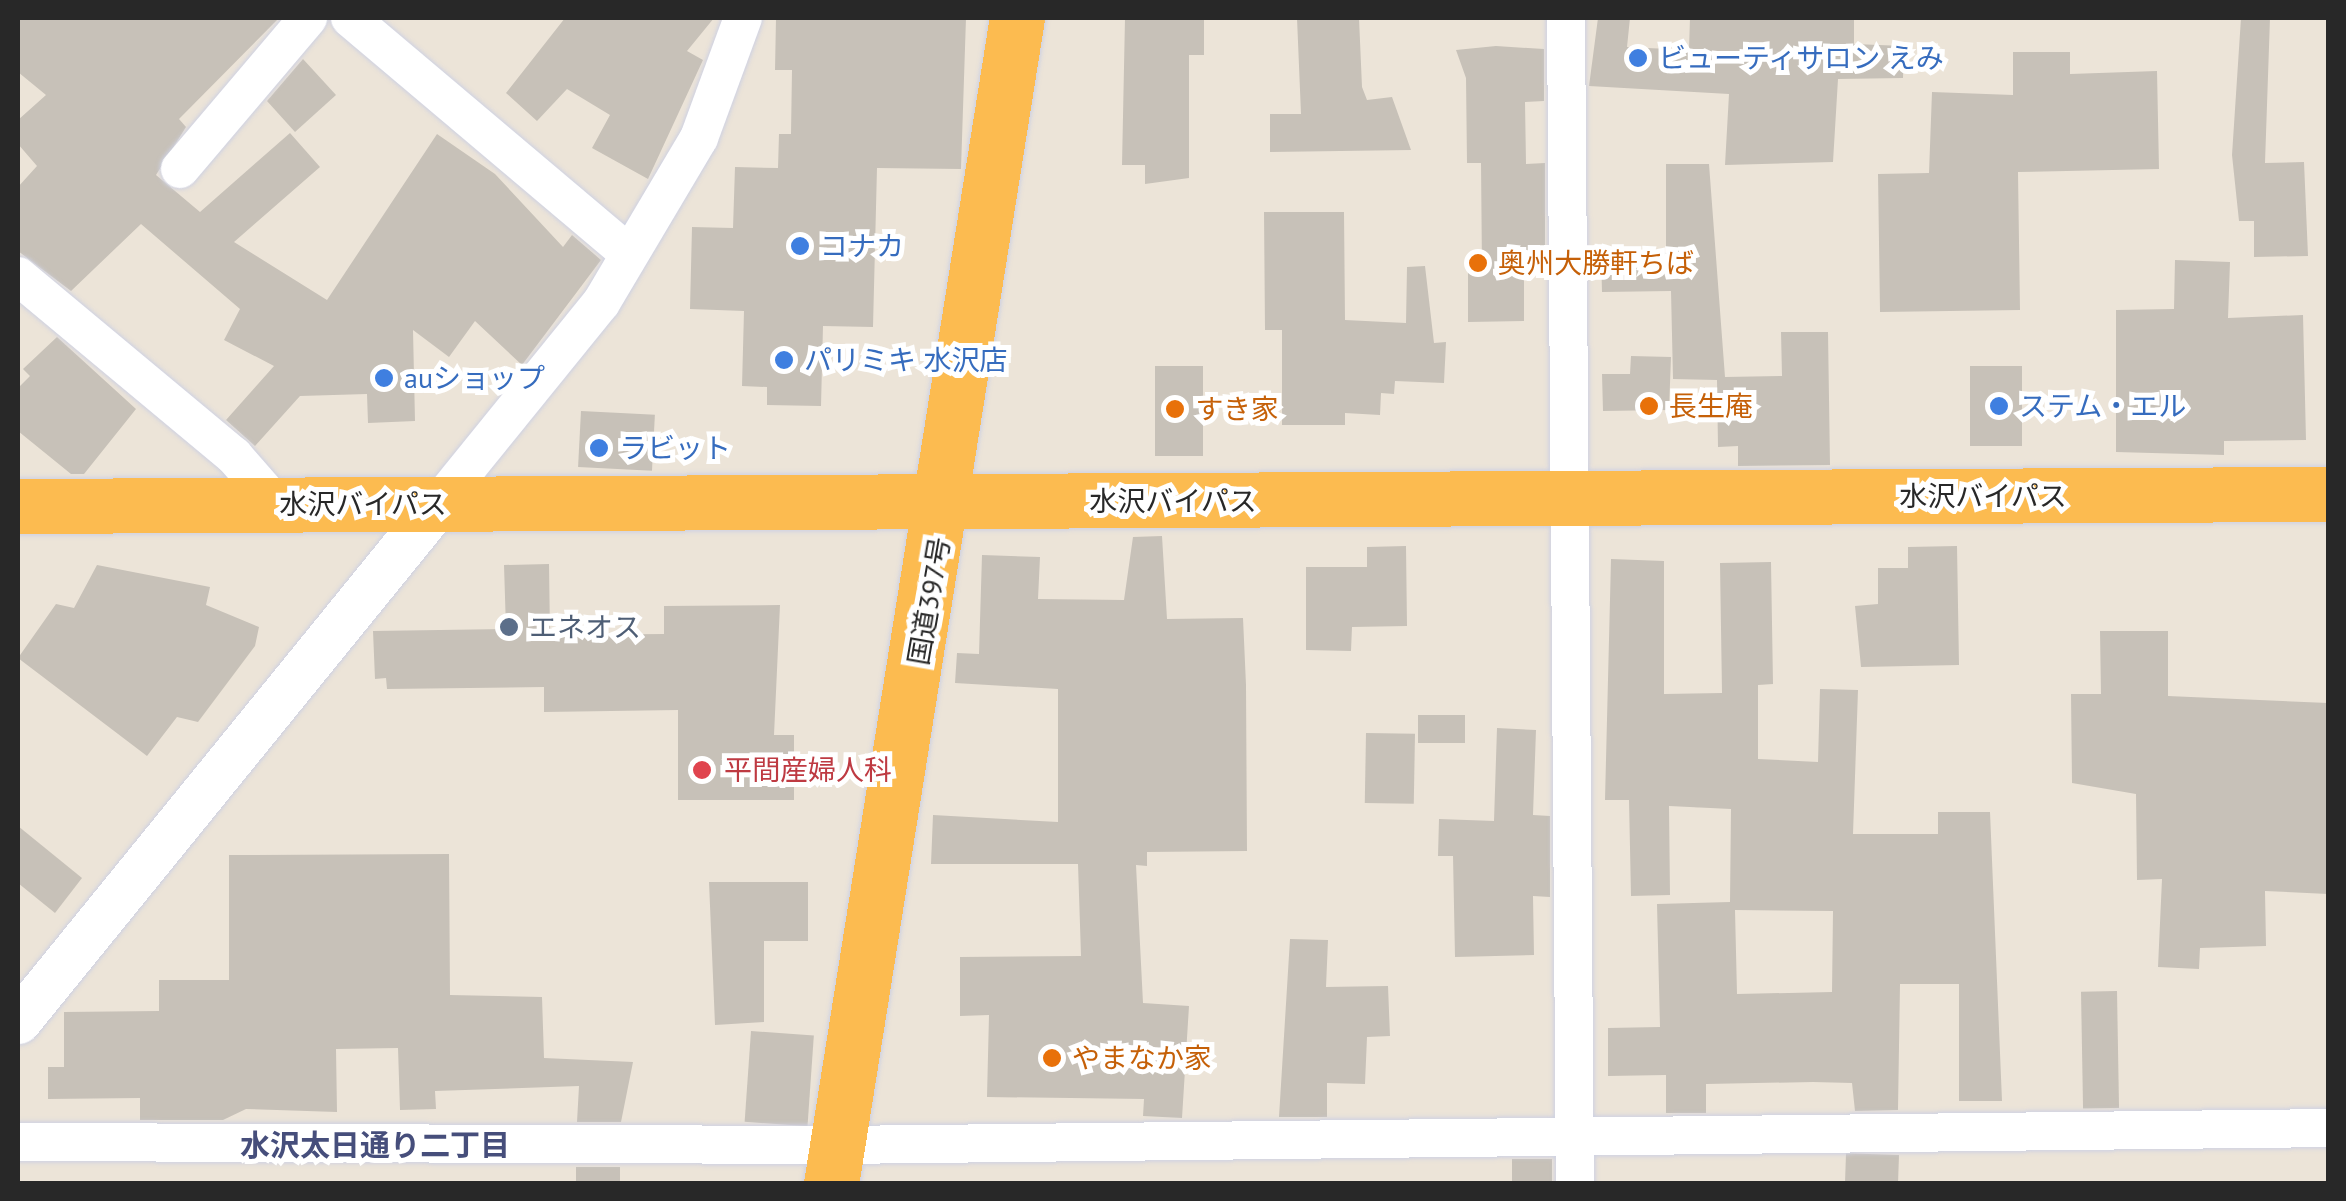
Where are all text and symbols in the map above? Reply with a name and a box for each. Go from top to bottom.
place label: ビューティサロン えみ [1658,41,1945,75]
marker: ビューティサロン えみ [1627,47,1649,69]
place label: コナカ [820,229,904,263]
marker: コナカ [789,235,811,257]
place label: 奥州大勝軒ちば [1498,246,1694,280]
marker: 奥州大勝軒ちば [1467,252,1489,274]
place label: パリミキ 水沢店 [804,343,1007,377]
marker: パリミキ 水沢店 [773,349,795,371]
place label: auショップ [404,361,545,395]
marker: auショップ [373,367,395,389]
place label: 長生庵 [1669,389,1753,423]
place label: ステム・エル [2019,389,2187,423]
place label: すき家 [1195,392,1279,426]
marker: 長生庵 [1638,395,1660,417]
marker: ステム・エル [1988,395,2010,417]
marker: すき家 [1164,398,1186,420]
place label: ラビット [619,431,731,465]
marker: ラビット [588,437,610,459]
street label: 水沢バイパス [1899,479,2067,513]
street label: 水沢バイパス [1089,484,1257,518]
street label: 水沢バイパス [279,487,447,521]
street label: 国道397号 [901,534,957,668]
place label: エネオス [529,610,641,644]
marker: エネオス [498,616,520,638]
place label: 平間産婦人科 [724,753,892,787]
marker: 平間産婦人科 [689,757,715,783]
place label: やまなか家 [1072,1041,1212,1075]
marker: やまなか家 [1041,1047,1063,1069]
district label: 水沢太日通り二丁目 [240,1127,510,1163]

